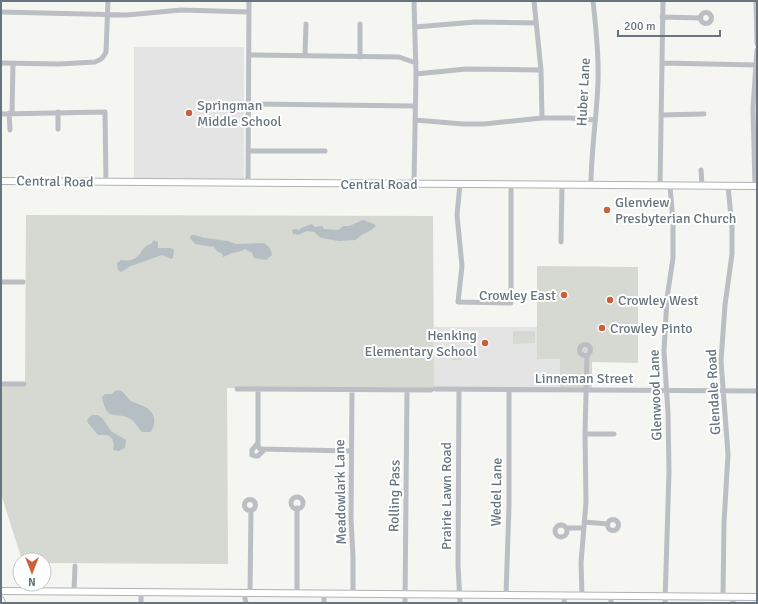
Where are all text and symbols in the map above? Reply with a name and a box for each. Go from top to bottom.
scale bar [618,12,720,38]
text: 200 m [624,19,656,34]
street label: Huber Lane [573,57,594,127]
place label: Springman Middle School [197,97,282,130]
marker: Springman Middle School [184,108,194,118]
street label: Central Road [16,172,94,191]
street label: Central Road [340,176,418,193]
place label: Glenview Presbyterian Church [615,194,736,227]
marker: Glenview Presbyterian Church [602,205,612,215]
place label: Crowley East [479,287,556,304]
marker: Crowley East [559,290,569,300]
place label: Crowley West [618,292,699,309]
marker: Crowley West [605,295,615,305]
place label: Crowley Pinto [610,320,692,337]
marker: Crowley Pinto [597,323,607,333]
place label: Henking Elementary School [364,327,477,360]
marker: Henking Elementary School [480,338,490,348]
street label: Glenwood Lane [645,349,666,441]
street label: Glendale Road [703,349,724,435]
street label: Linneman Street [535,370,633,387]
street label: Meadowlark Lane [331,439,350,545]
street label: Prairie Lawn Road [438,442,455,550]
street label: Wedel Lane [487,457,506,527]
street label: Rolling Pass [385,460,404,532]
north arrow [12,552,52,592]
text: N [28,575,36,588]

